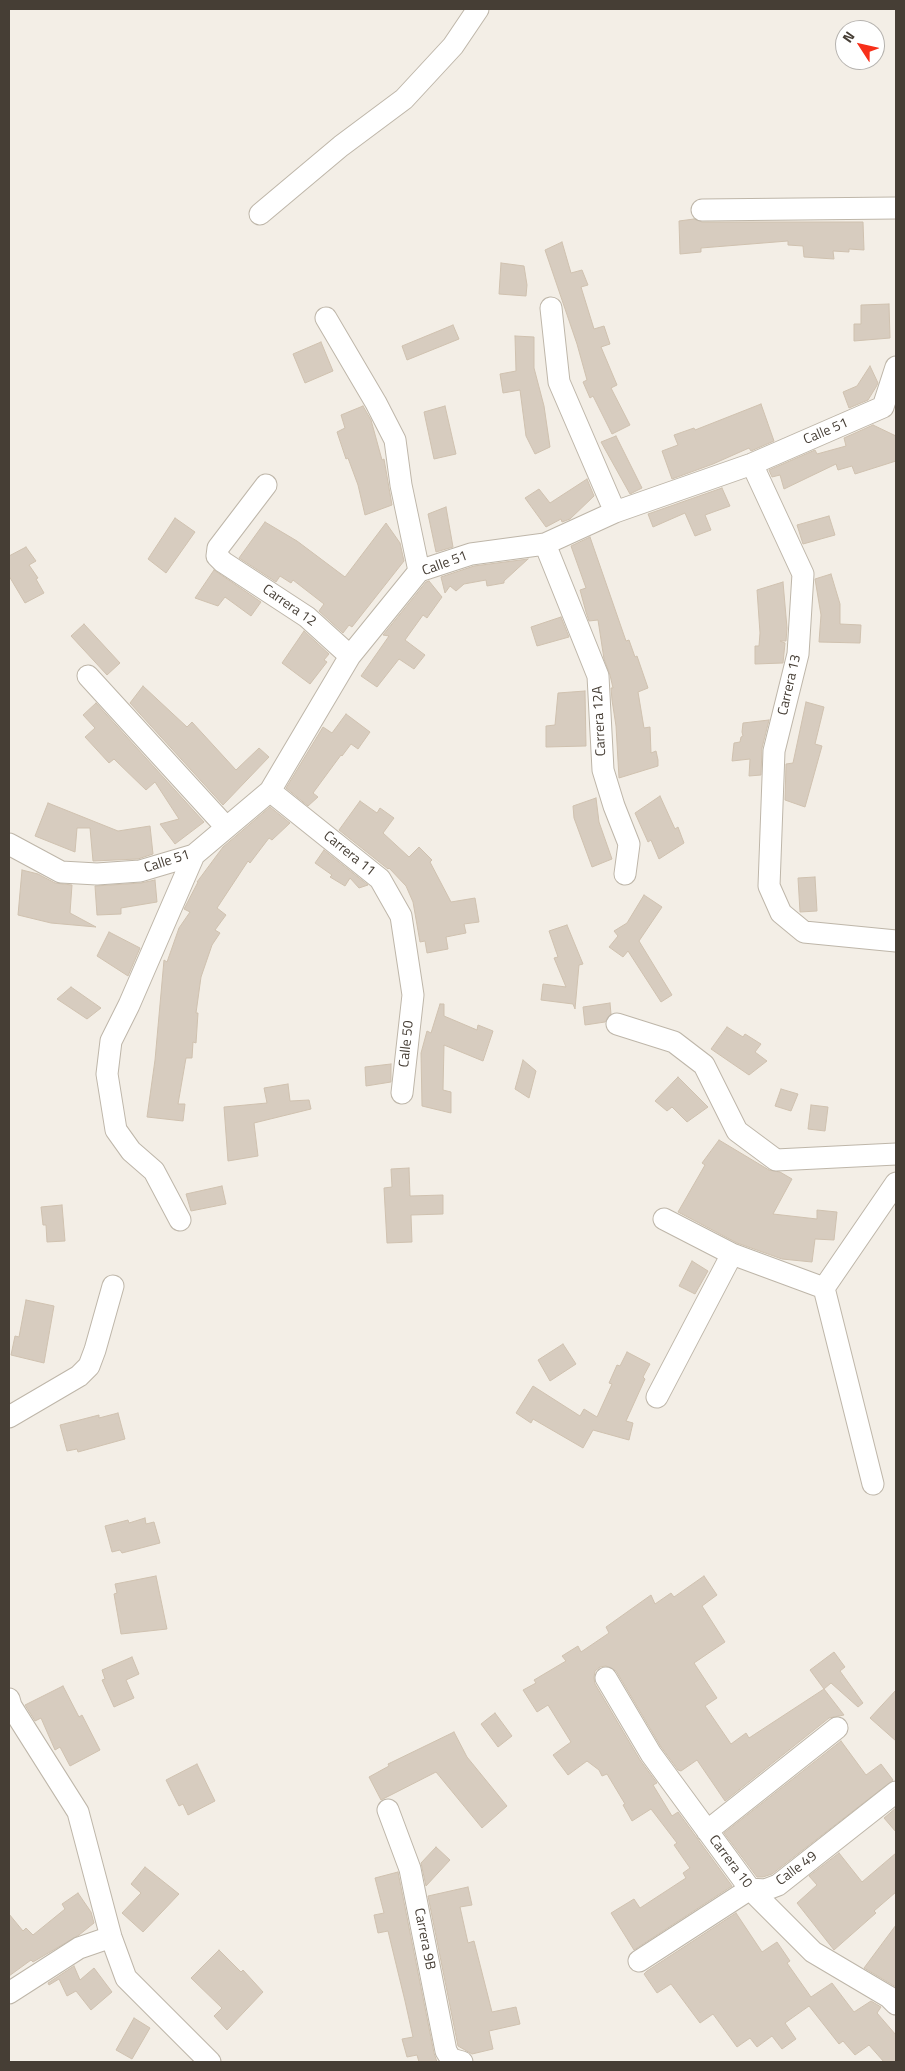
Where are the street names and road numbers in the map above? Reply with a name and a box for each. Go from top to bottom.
street label: Calle 51 [801,415,851,449]
street label: Calle 51 [420,548,470,580]
street label: Carrera 12 [259,581,319,631]
street label: Carrera 13 [775,653,805,717]
street label: Carrera 12A [590,686,610,756]
street label: Carrera 11 [320,828,378,880]
street label: Calle 51 [142,847,192,877]
street label: Calle 50 [396,1020,418,1068]
street label: Carrera 10 [705,1832,755,1892]
street label: Calle 49 [773,1848,821,1890]
street label: Carrera 9B [410,1907,438,1971]

